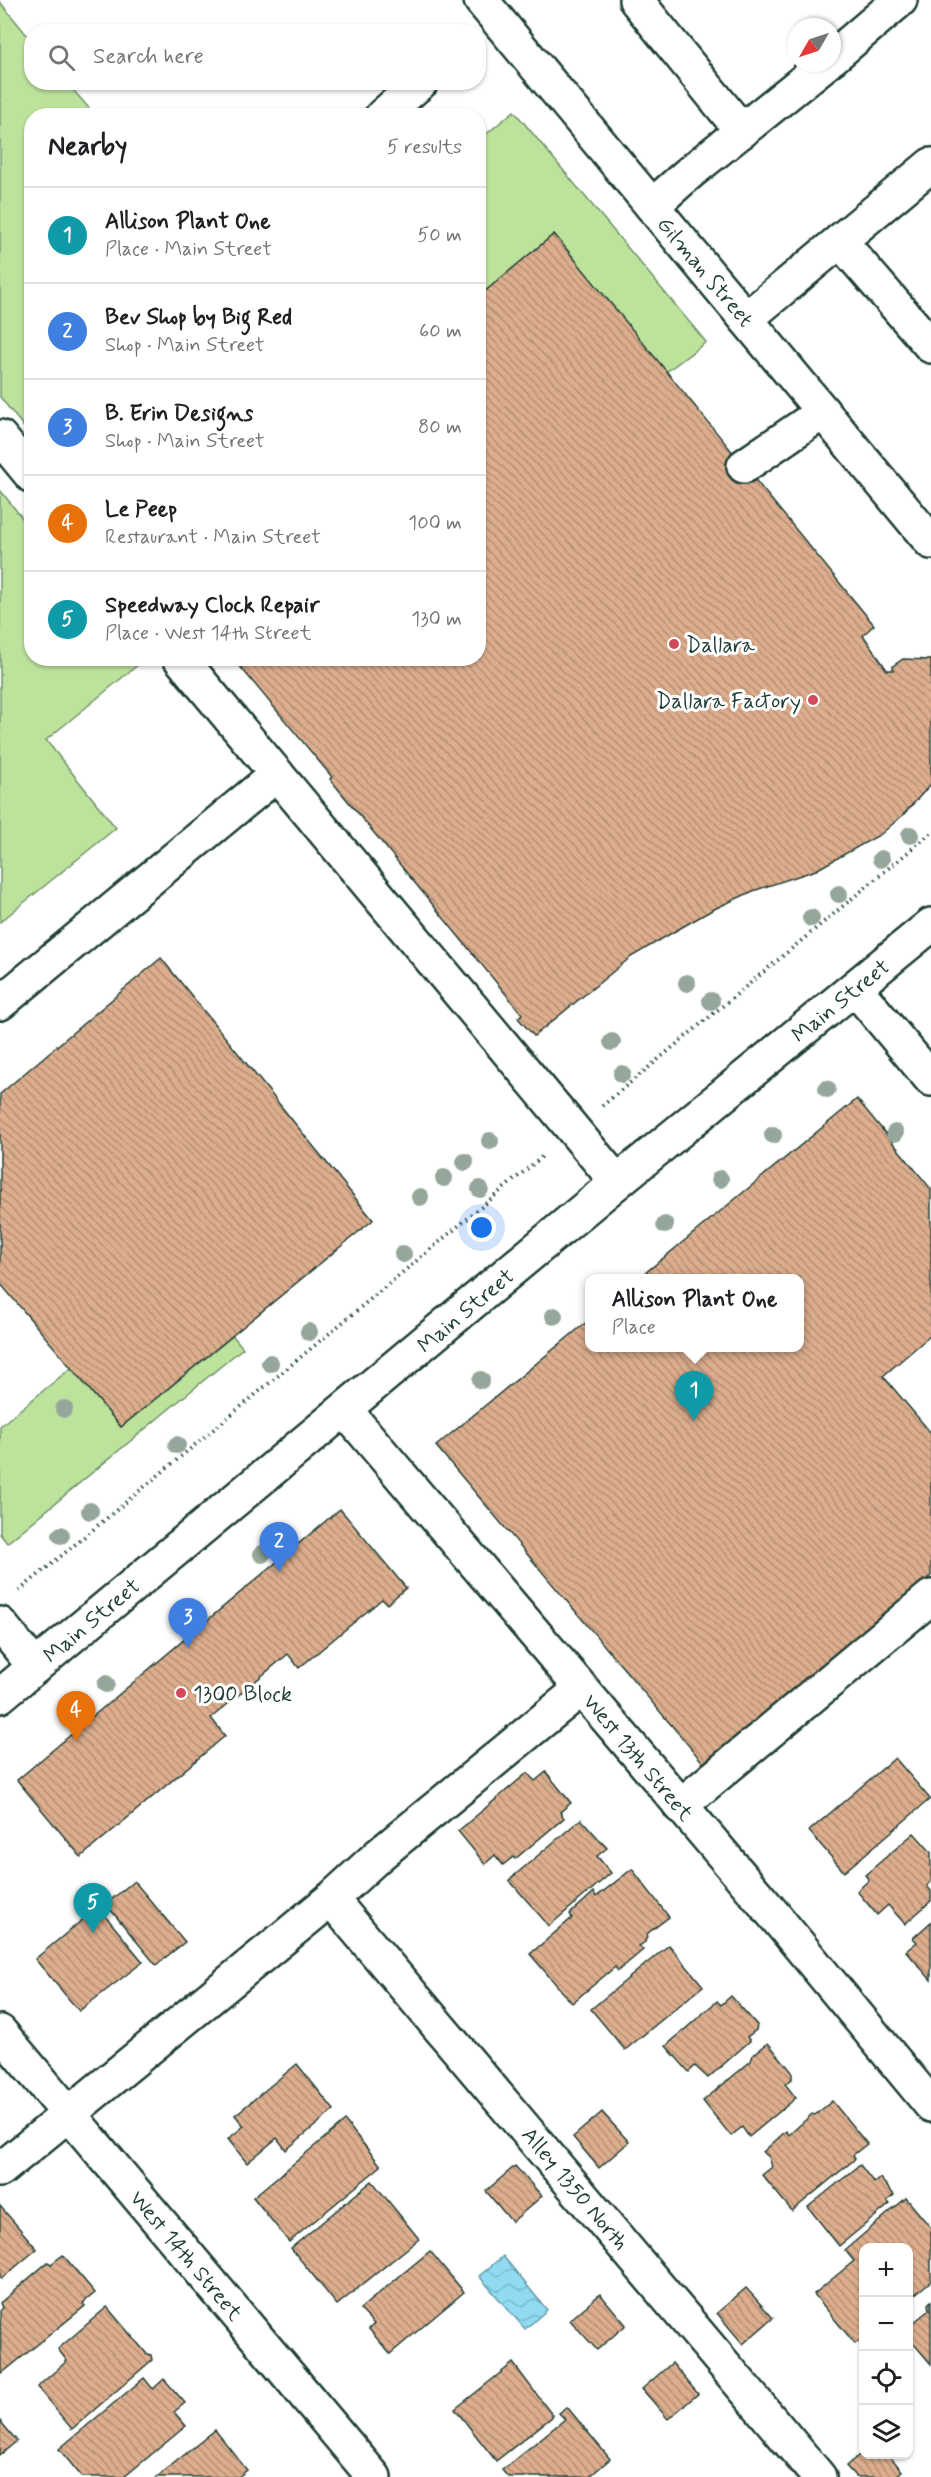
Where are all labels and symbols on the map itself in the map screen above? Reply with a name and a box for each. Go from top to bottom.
north arrow [787,18,841,72]
street label: Gilman Street [650,211,759,333]
place label: Dallara [686,632,756,660]
marker: Dallara [667,637,681,651]
place label: Dallara Factory [656,688,801,716]
marker: Dallara Factory [806,693,820,707]
street label: Main Street [787,953,896,1050]
your location [467,1213,496,1242]
street label: Main Street [412,1263,521,1360]
pin: 1 [674,1372,714,1421]
pin: 2 [260,1522,298,1572]
street label: Main Street [38,1573,147,1670]
pin: 3 [168,1598,207,1648]
place label: 1300 Block [193,1681,292,1709]
marker: 1300 Block [174,1686,188,1700]
street label: West 13th Street [576,1689,699,1828]
pin: 4 [56,1692,96,1741]
pin: 5 [74,1884,112,1933]
street label: Alley 1350 North [515,2122,634,2257]
street label: West 14th Street [123,2185,248,2327]

